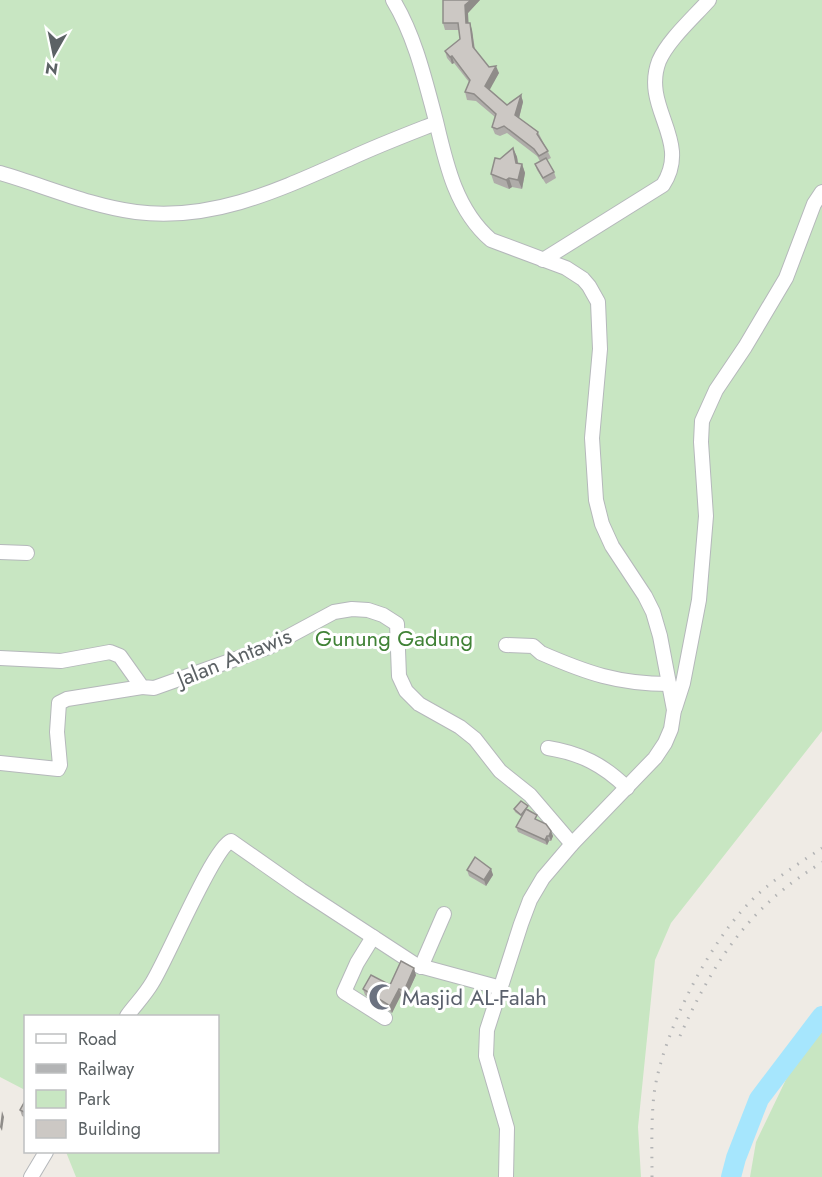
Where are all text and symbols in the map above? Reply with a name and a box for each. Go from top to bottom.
north arrow [24,24,84,84]
text: N [44,56,60,81]
street label: Jalan Antawis [169,619,296,696]
park label: Gunung Gadung [315,622,473,654]
place label: Masjid AL-Falah [402,981,547,1013]
mosque icon: Masjid AL-Falah [367,982,397,1012]
legend [24,1015,219,1153]
text: Road [78,1026,117,1052]
text: Railway [78,1056,134,1082]
text: Park [78,1086,110,1112]
text: Building [78,1116,141,1142]

